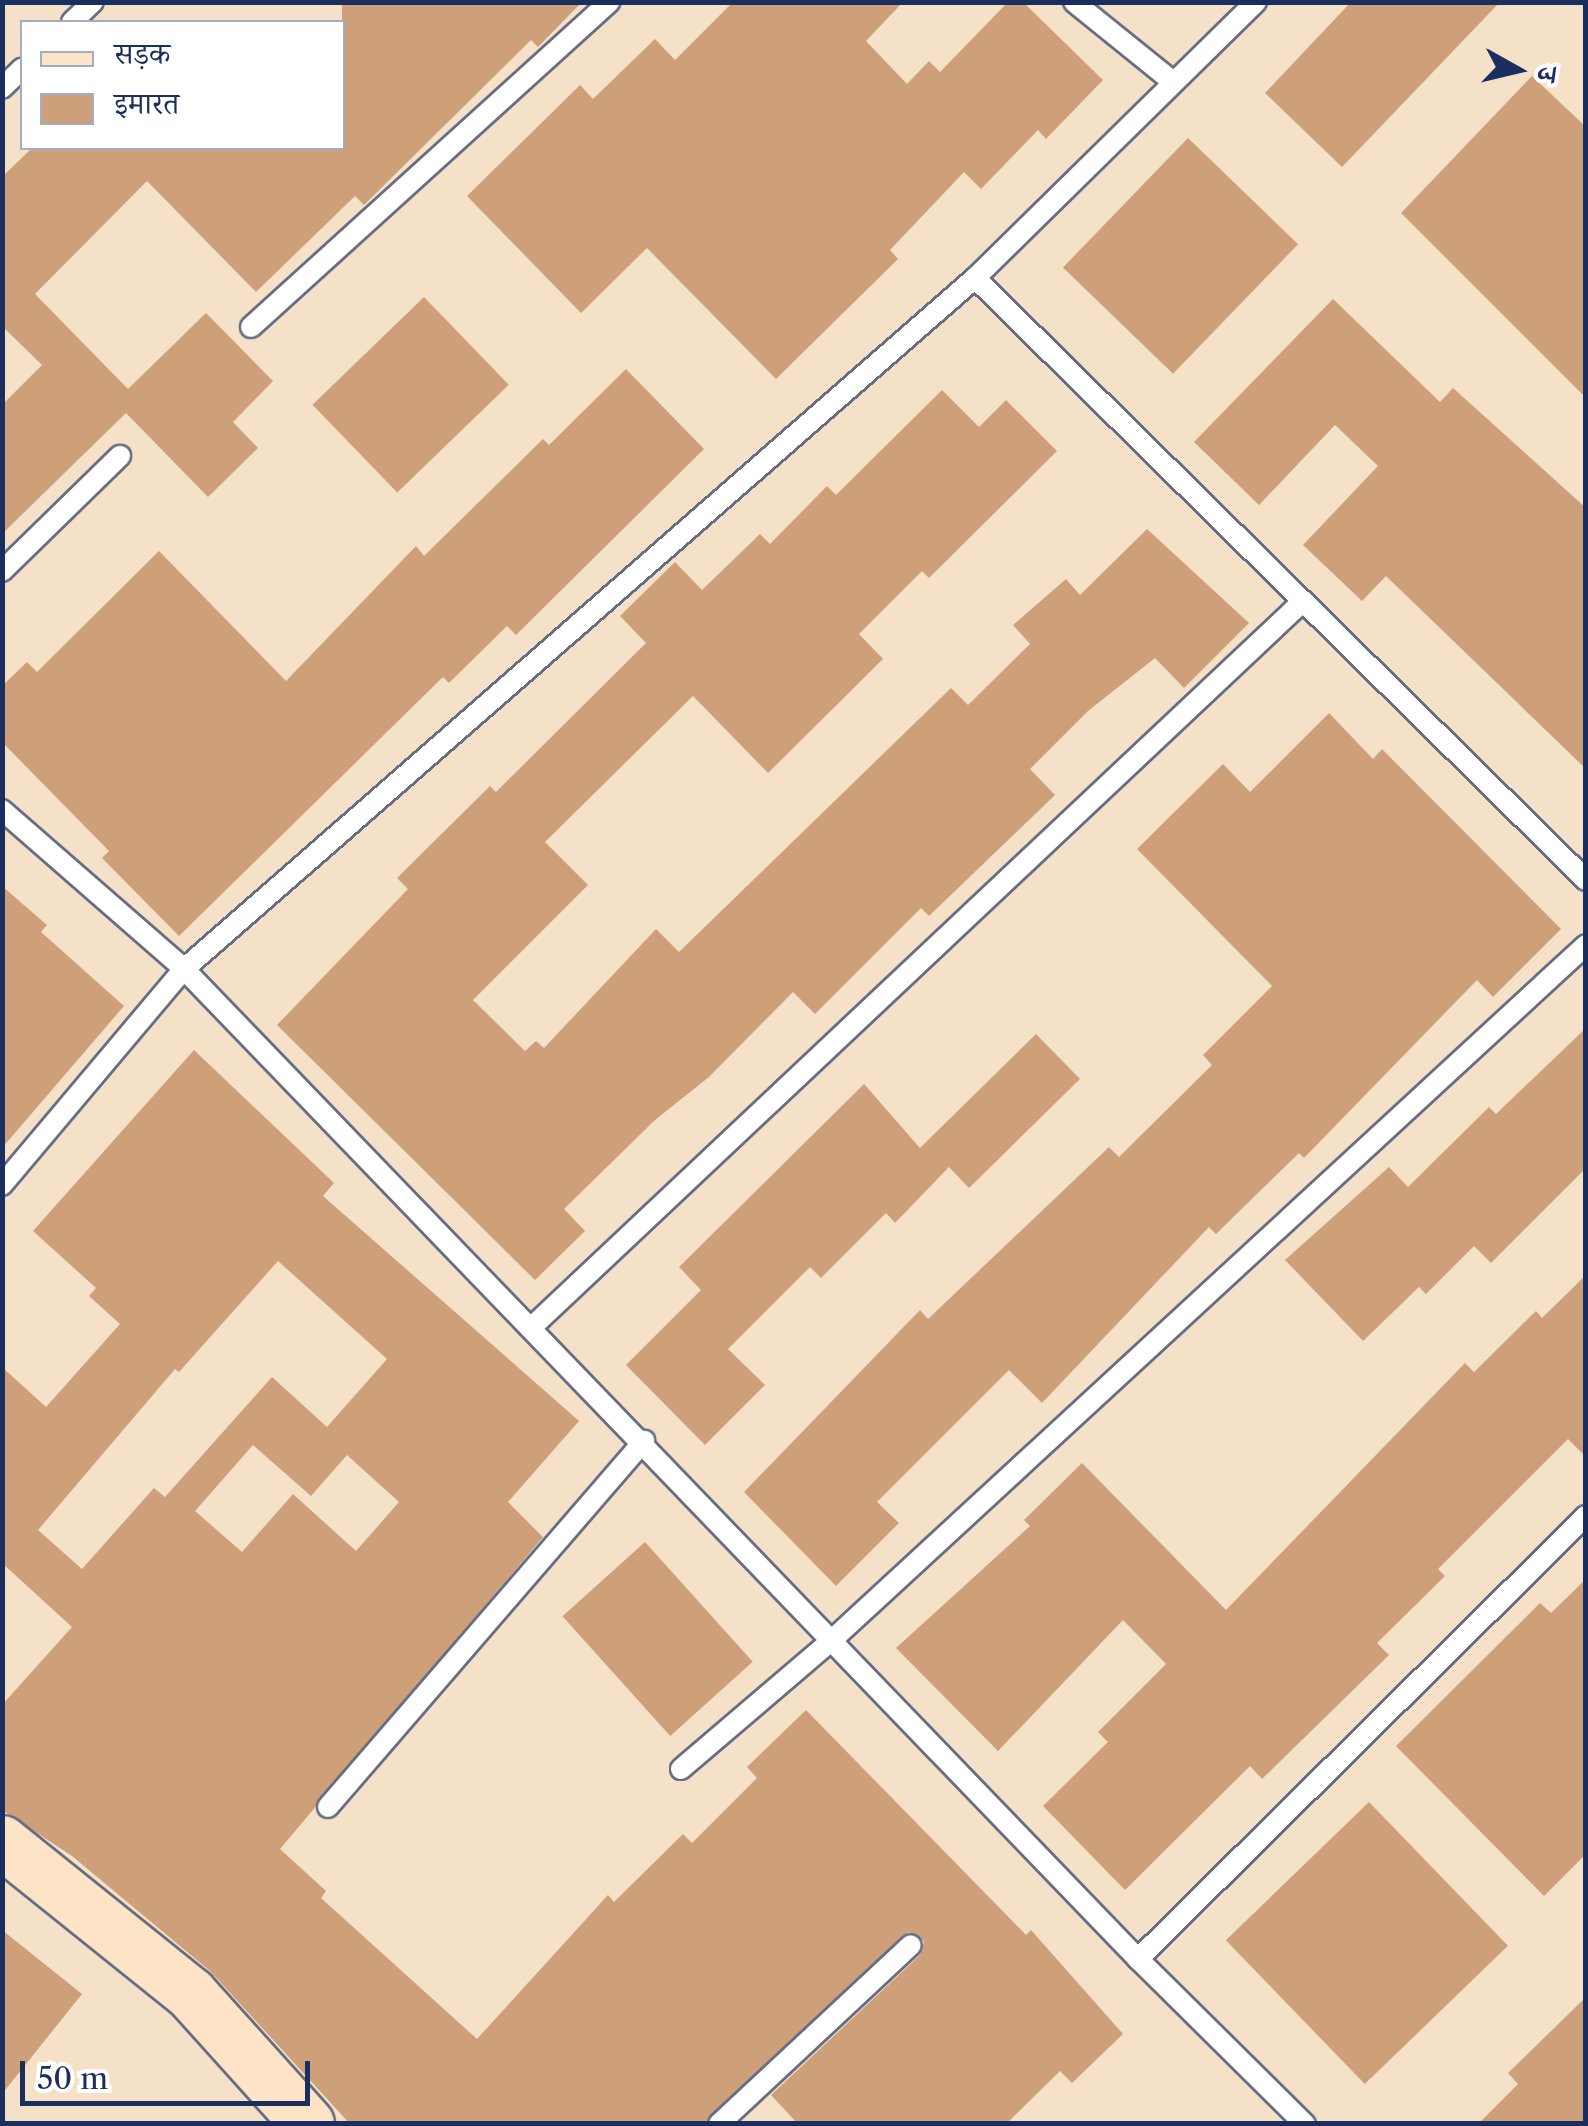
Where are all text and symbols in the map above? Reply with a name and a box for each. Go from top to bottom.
legend [20,20,345,150]
north arrow [1468,20,1568,120]
text: सड़क [114,35,170,72]
text: उ [1530,65,1566,84]
text: इमारत [114,85,179,122]
scale bar [25,2041,315,2103]
text: 50 m [37,2060,108,2097]

